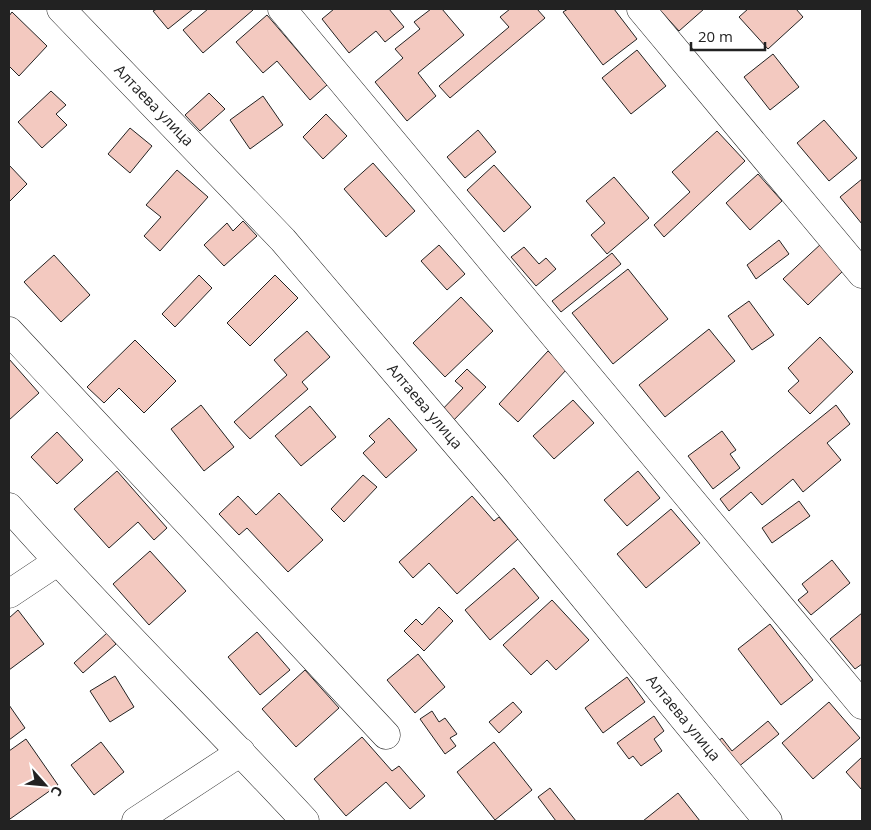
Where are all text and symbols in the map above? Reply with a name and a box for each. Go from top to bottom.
scale bar [691,20,765,52]
text: 20 m [698,26,733,46]
street label: Алтаева улица [111,60,199,150]
street label: Алтаева улица [383,359,468,453]
street label: Алтаева улица [643,670,726,765]
north arrow [20,760,70,810]
text: С [47,783,68,799]

